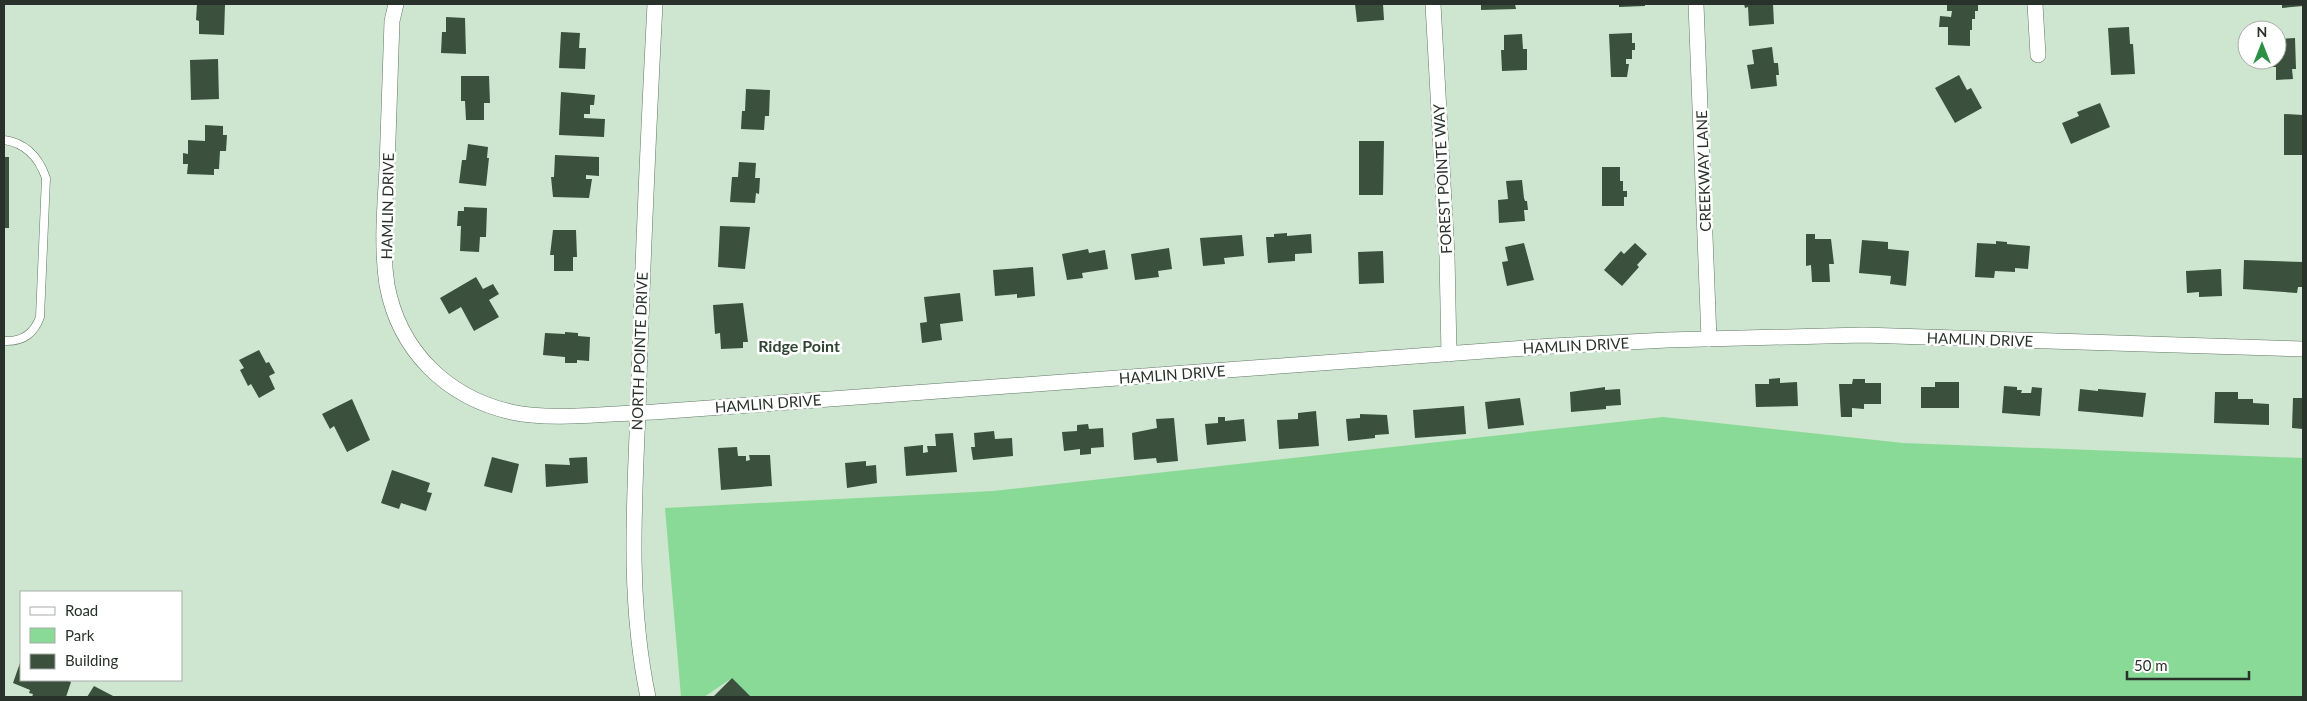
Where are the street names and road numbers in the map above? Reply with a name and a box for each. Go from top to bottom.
street label: FOREST POINTE WAY [1429,103,1455,254]
street label: CREEKWAY LANE [1692,110,1714,232]
street label: HAMLIN DRIVE [377,153,397,259]
street label: NORTH POINTE DRIVE [627,271,651,431]
street label: HAMLIN DRIVE [1926,328,2034,350]
street label: HAMLIN DRIVE [1522,333,1630,357]
street label: HAMLIN DRIVE [1118,361,1226,387]
street label: HAMLIN DRIVE [714,390,822,416]

